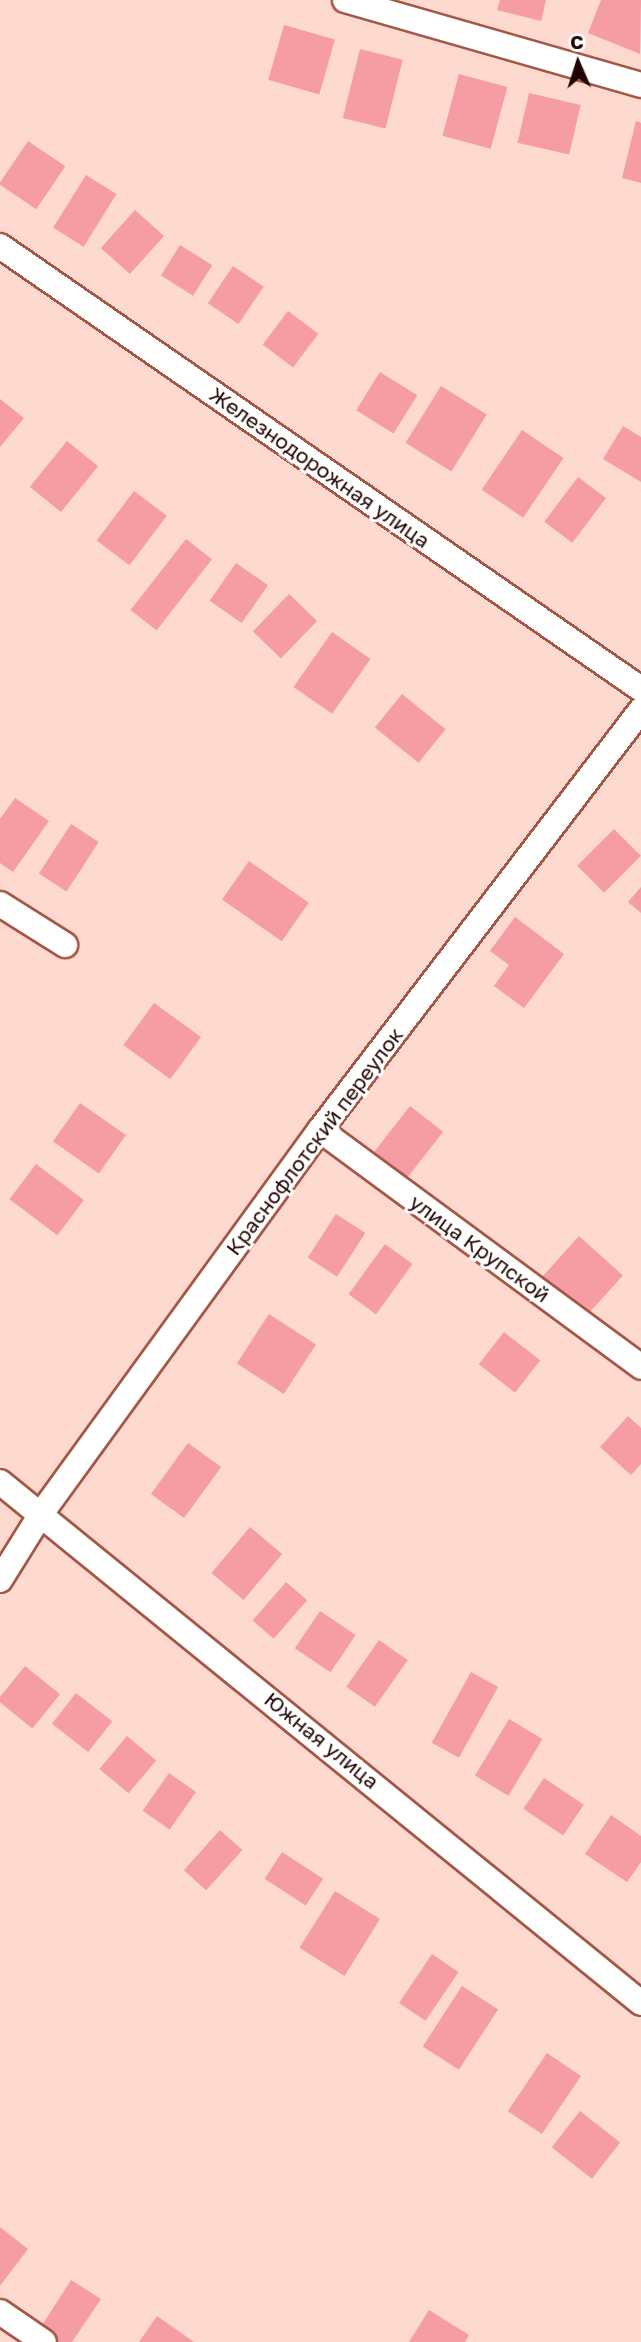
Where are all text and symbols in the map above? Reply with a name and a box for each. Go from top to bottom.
north arrow [543,28,613,98]
text: С [570,30,584,53]
street label: Железнодорожная улица [205,381,435,553]
street label: Краснофлотский переулок [220,1022,408,1260]
street label: улица Крупской [405,1189,555,1307]
street label: Южная улица [260,1686,384,1794]

